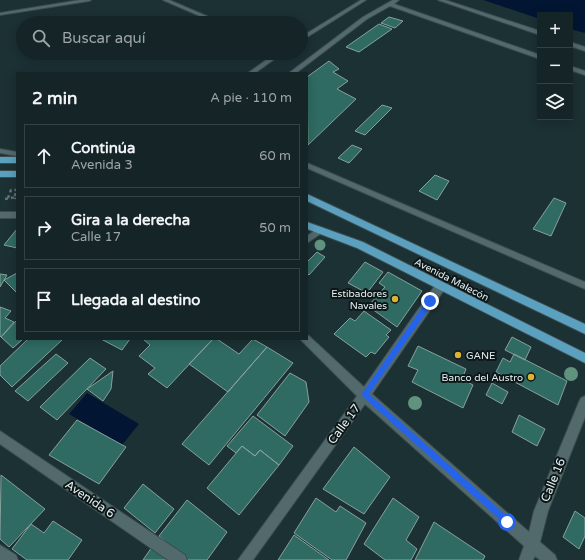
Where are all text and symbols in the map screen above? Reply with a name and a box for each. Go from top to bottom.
map controls [537,12,573,120]
button: + [537,12,573,48]
search box [16,16,308,60]
icon: search [30,27,52,49]
text: Buscar aquí [62,29,145,47]
button: − [537,48,573,84]
button: layers [537,84,573,120]
text: 2 min [32,88,77,109]
text: A pie · 110 m [210,90,292,106]
text: Continúa [71,139,135,157]
icon: ahead [33,145,55,167]
text: 60 m [259,148,291,164]
text: Avenida 3 [71,157,133,173]
text: Gira a la derecha [71,211,190,229]
icon: right [33,217,55,239]
text: 50 m [259,220,291,236]
text: Calle 17 [71,229,121,245]
street label: Avenida Malecón [412,256,491,304]
place label: Estibadores Navales [331,288,387,312]
icon: arrive [33,289,55,311]
text: Llegada al destino [71,291,200,309]
route end [421,292,439,310]
marker: Estibadores Navales [390,294,400,304]
marker: GANE [453,350,463,360]
place label: GANE [466,350,495,362]
place label: Banco del Austro [442,372,523,384]
marker: Banco del Austro [526,372,536,382]
street label: Calle 17 [325,401,363,447]
street label: Calle 16 [538,456,568,504]
street label: Avenida 6 [63,477,117,521]
route start [498,513,516,531]

